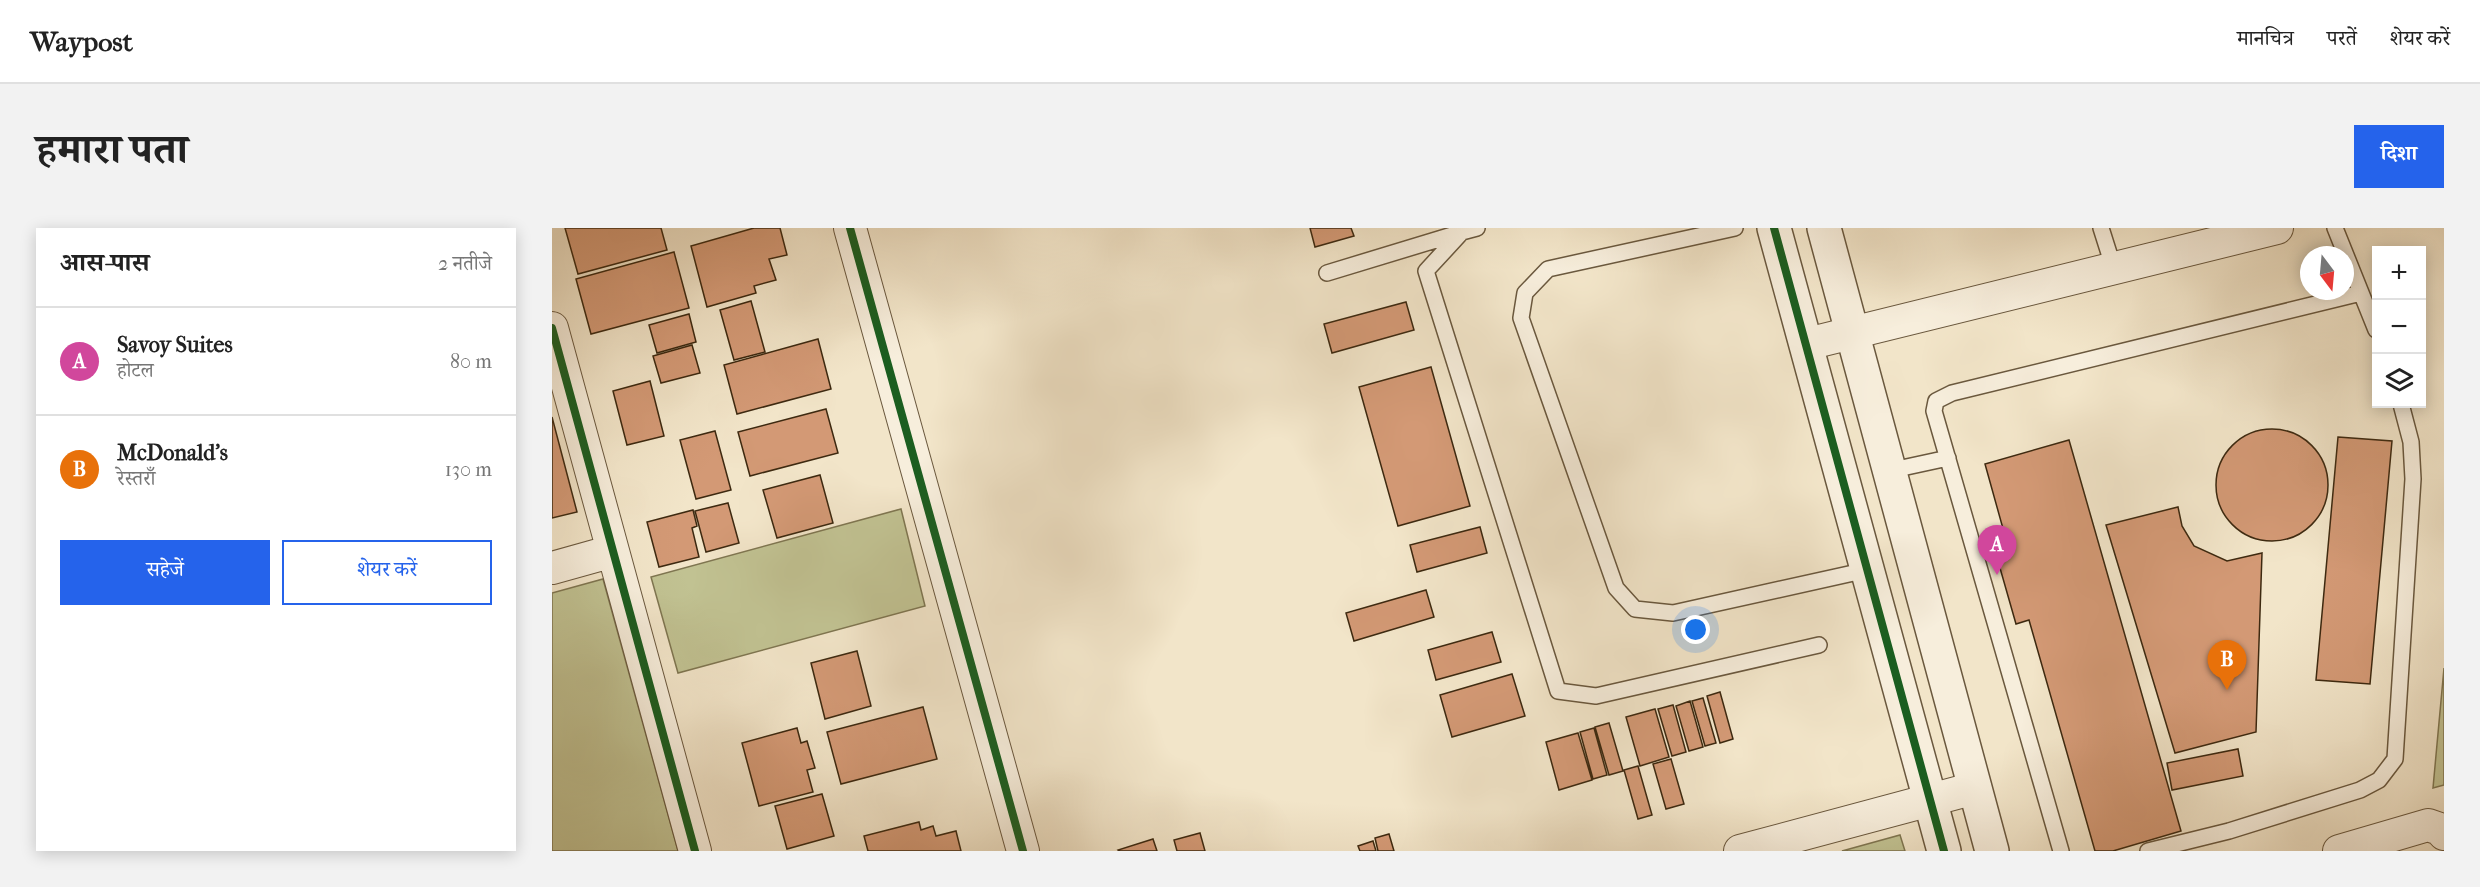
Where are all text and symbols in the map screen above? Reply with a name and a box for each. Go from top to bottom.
text: Waypost [30,25,133,58]
text: मानचित्र [2237,26,2294,50]
text: परतें [2327,26,2357,50]
text: शेयर करें [2390,26,2450,50]
text: हमारा पता [36,125,188,174]
button: दिशा [2354,125,2444,188]
north arrow [2300,246,2354,300]
map controls [2372,246,2426,408]
button: + [2372,246,2426,300]
text: आस-पास [60,247,149,278]
text: 2 नतीजे [438,252,492,275]
button: − [2372,300,2426,354]
text: Savoy Suites [117,332,233,358]
text: A [73,350,86,373]
text: 80 m [450,350,492,373]
button: layers [2372,354,2426,408]
text: होटल [117,359,154,382]
text: McDonald's [117,440,228,466]
text: B [73,458,86,481]
text: 130 m [445,458,492,481]
text: रेस्तराँ [117,467,155,490]
pin: A [1978,526,2016,575]
button: सहेजें [60,540,270,605]
button: शेयर करें [282,540,492,605]
your location [1681,615,1710,644]
pin: B [2208,640,2246,690]

